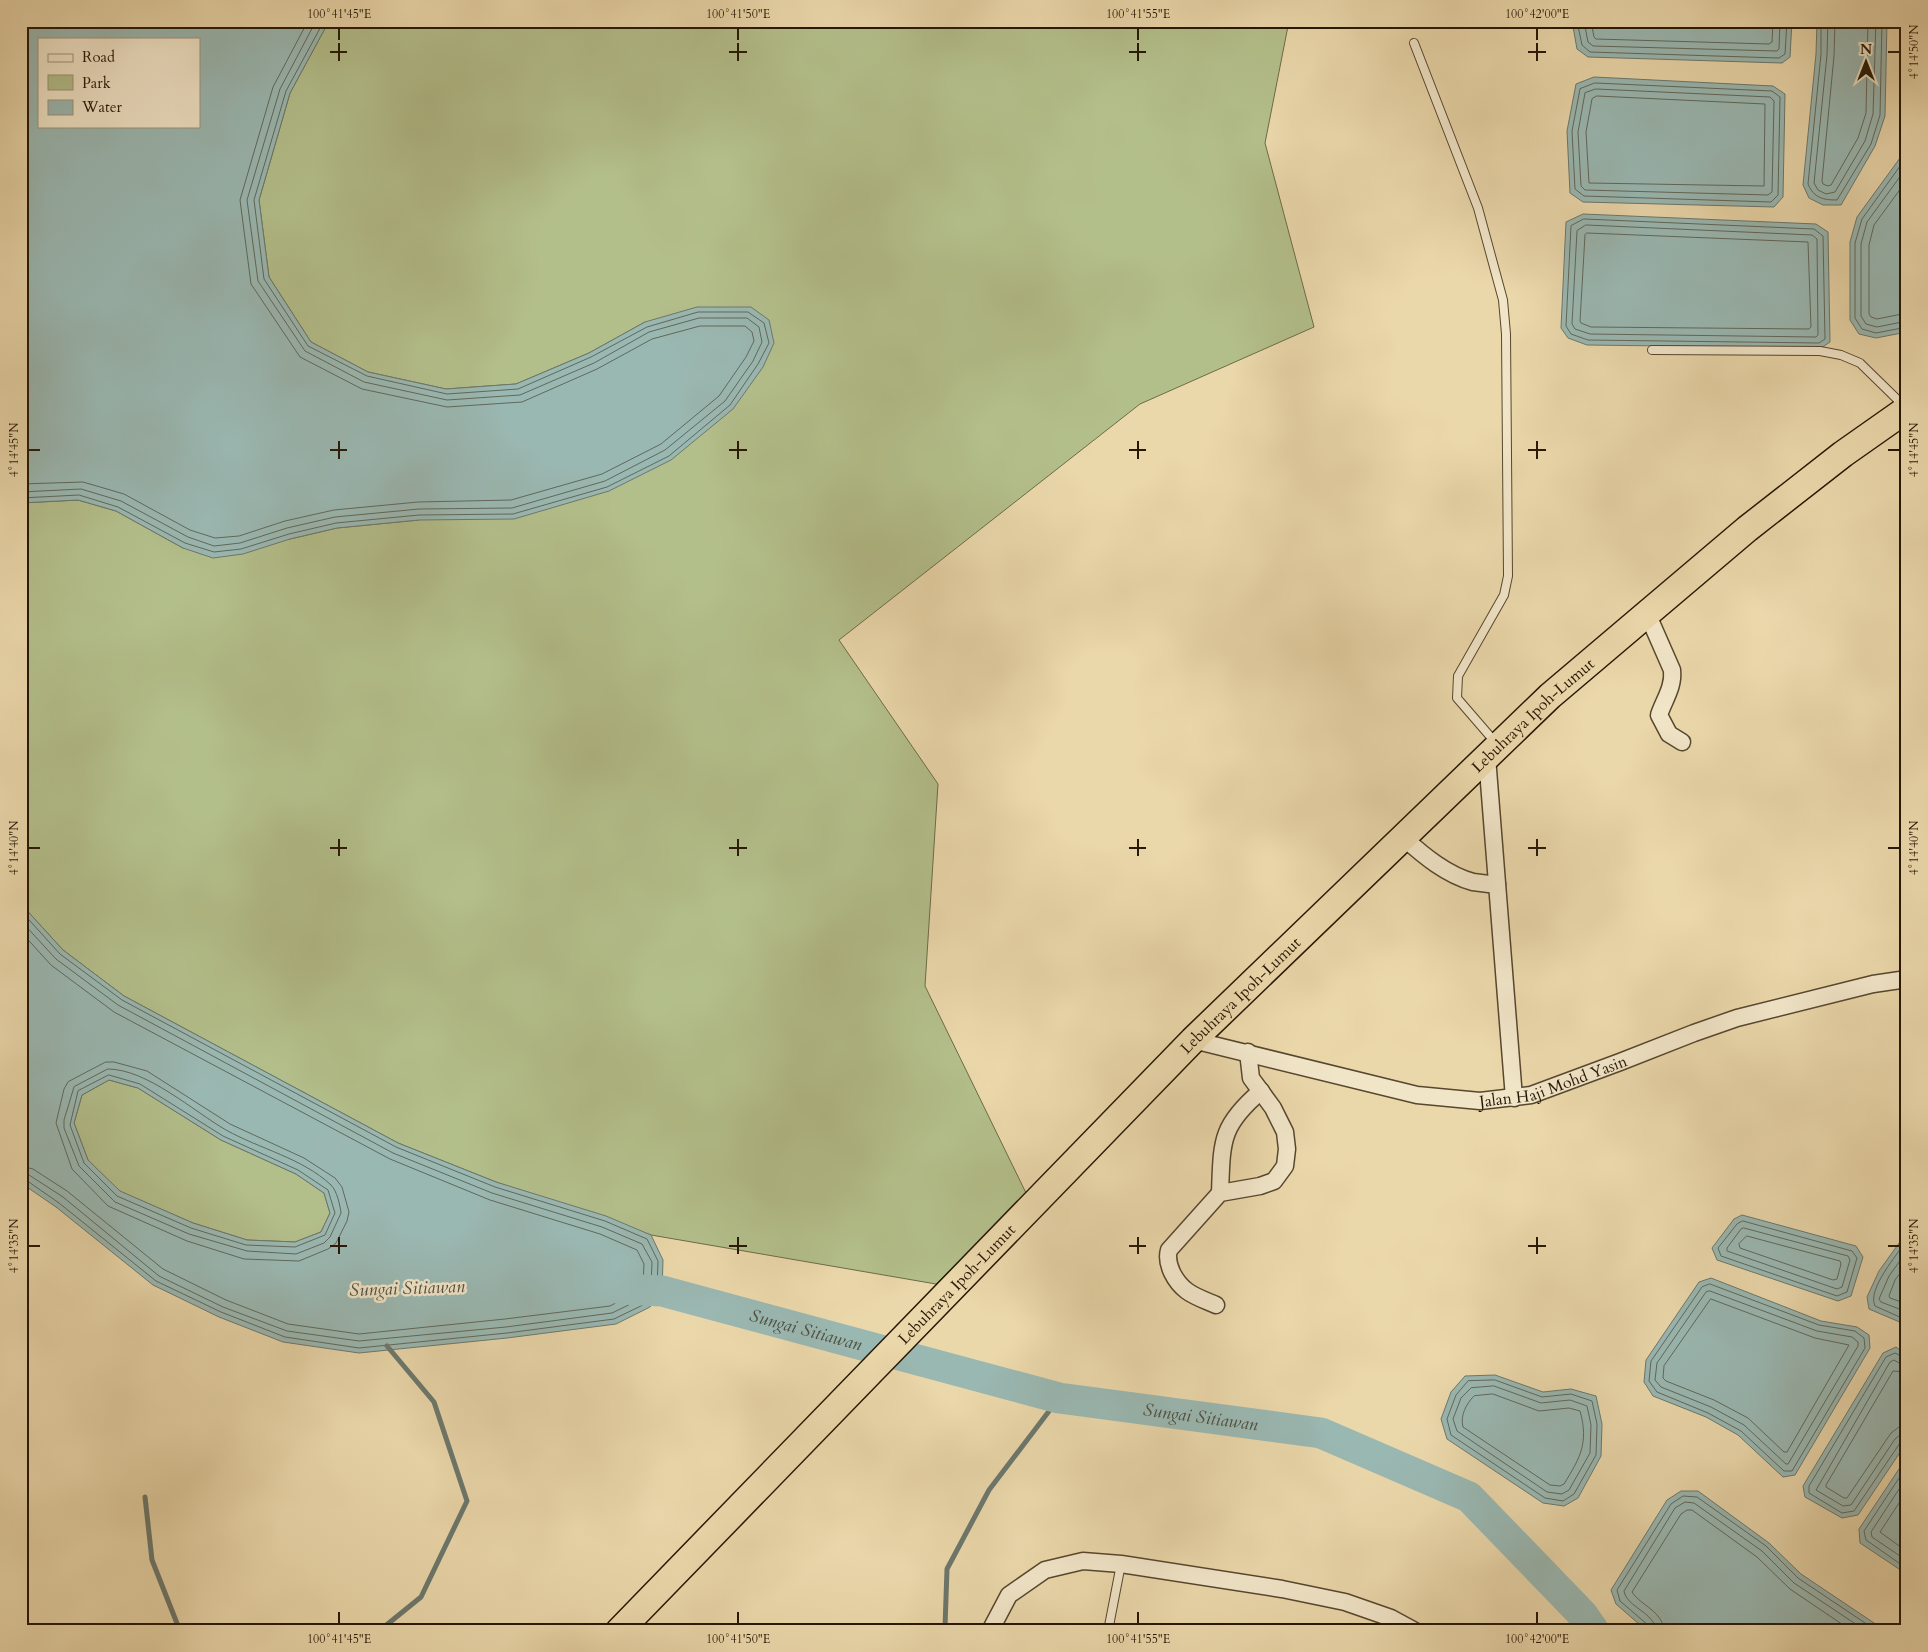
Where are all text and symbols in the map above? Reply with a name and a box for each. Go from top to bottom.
text: 100°41'45"E [307,6,371,22]
text: 100°41'50"E [706,6,770,22]
text: 100°41'55"E [1106,6,1170,22]
text: 100°42'00"E [1505,6,1569,22]
text: 4°14'50"N [1906,24,1922,79]
legend [38,38,200,128]
north arrow [1840,38,1890,88]
text: N [1860,40,1872,59]
text: Road [82,47,115,67]
text: Park [82,73,111,93]
text: Water [81,97,123,117]
text: 4°14'45"N [6,422,22,477]
text: 4°14'45"N [1906,422,1922,477]
street label: Lebuhraya Ipoh-Lumut [1467,653,1599,778]
text: 4°14'40"N [6,820,22,875]
text: 4°14'40"N [1906,820,1922,875]
street label: Lebuhraya Ipoh-Lumut [1175,932,1306,1059]
street label: Jalan Haji Mohd Yasin [1476,1050,1630,1113]
text: 4°14'35"N [6,1218,22,1273]
text: 4°14'35"N [1906,1218,1922,1273]
street label: Lebuhraya Ipoh-Lumut [893,1219,1021,1350]
water label: Sungai Sitiawan [349,1274,465,1303]
water label: Sungai Sitiawan [747,1303,865,1357]
water label: Sungai Sitiawan [1142,1397,1260,1437]
text: 100°41'45"E [307,1631,371,1647]
text: 100°41'50"E [706,1631,770,1647]
text: 100°41'55"E [1106,1631,1170,1647]
text: 100°42'00"E [1505,1631,1569,1647]

